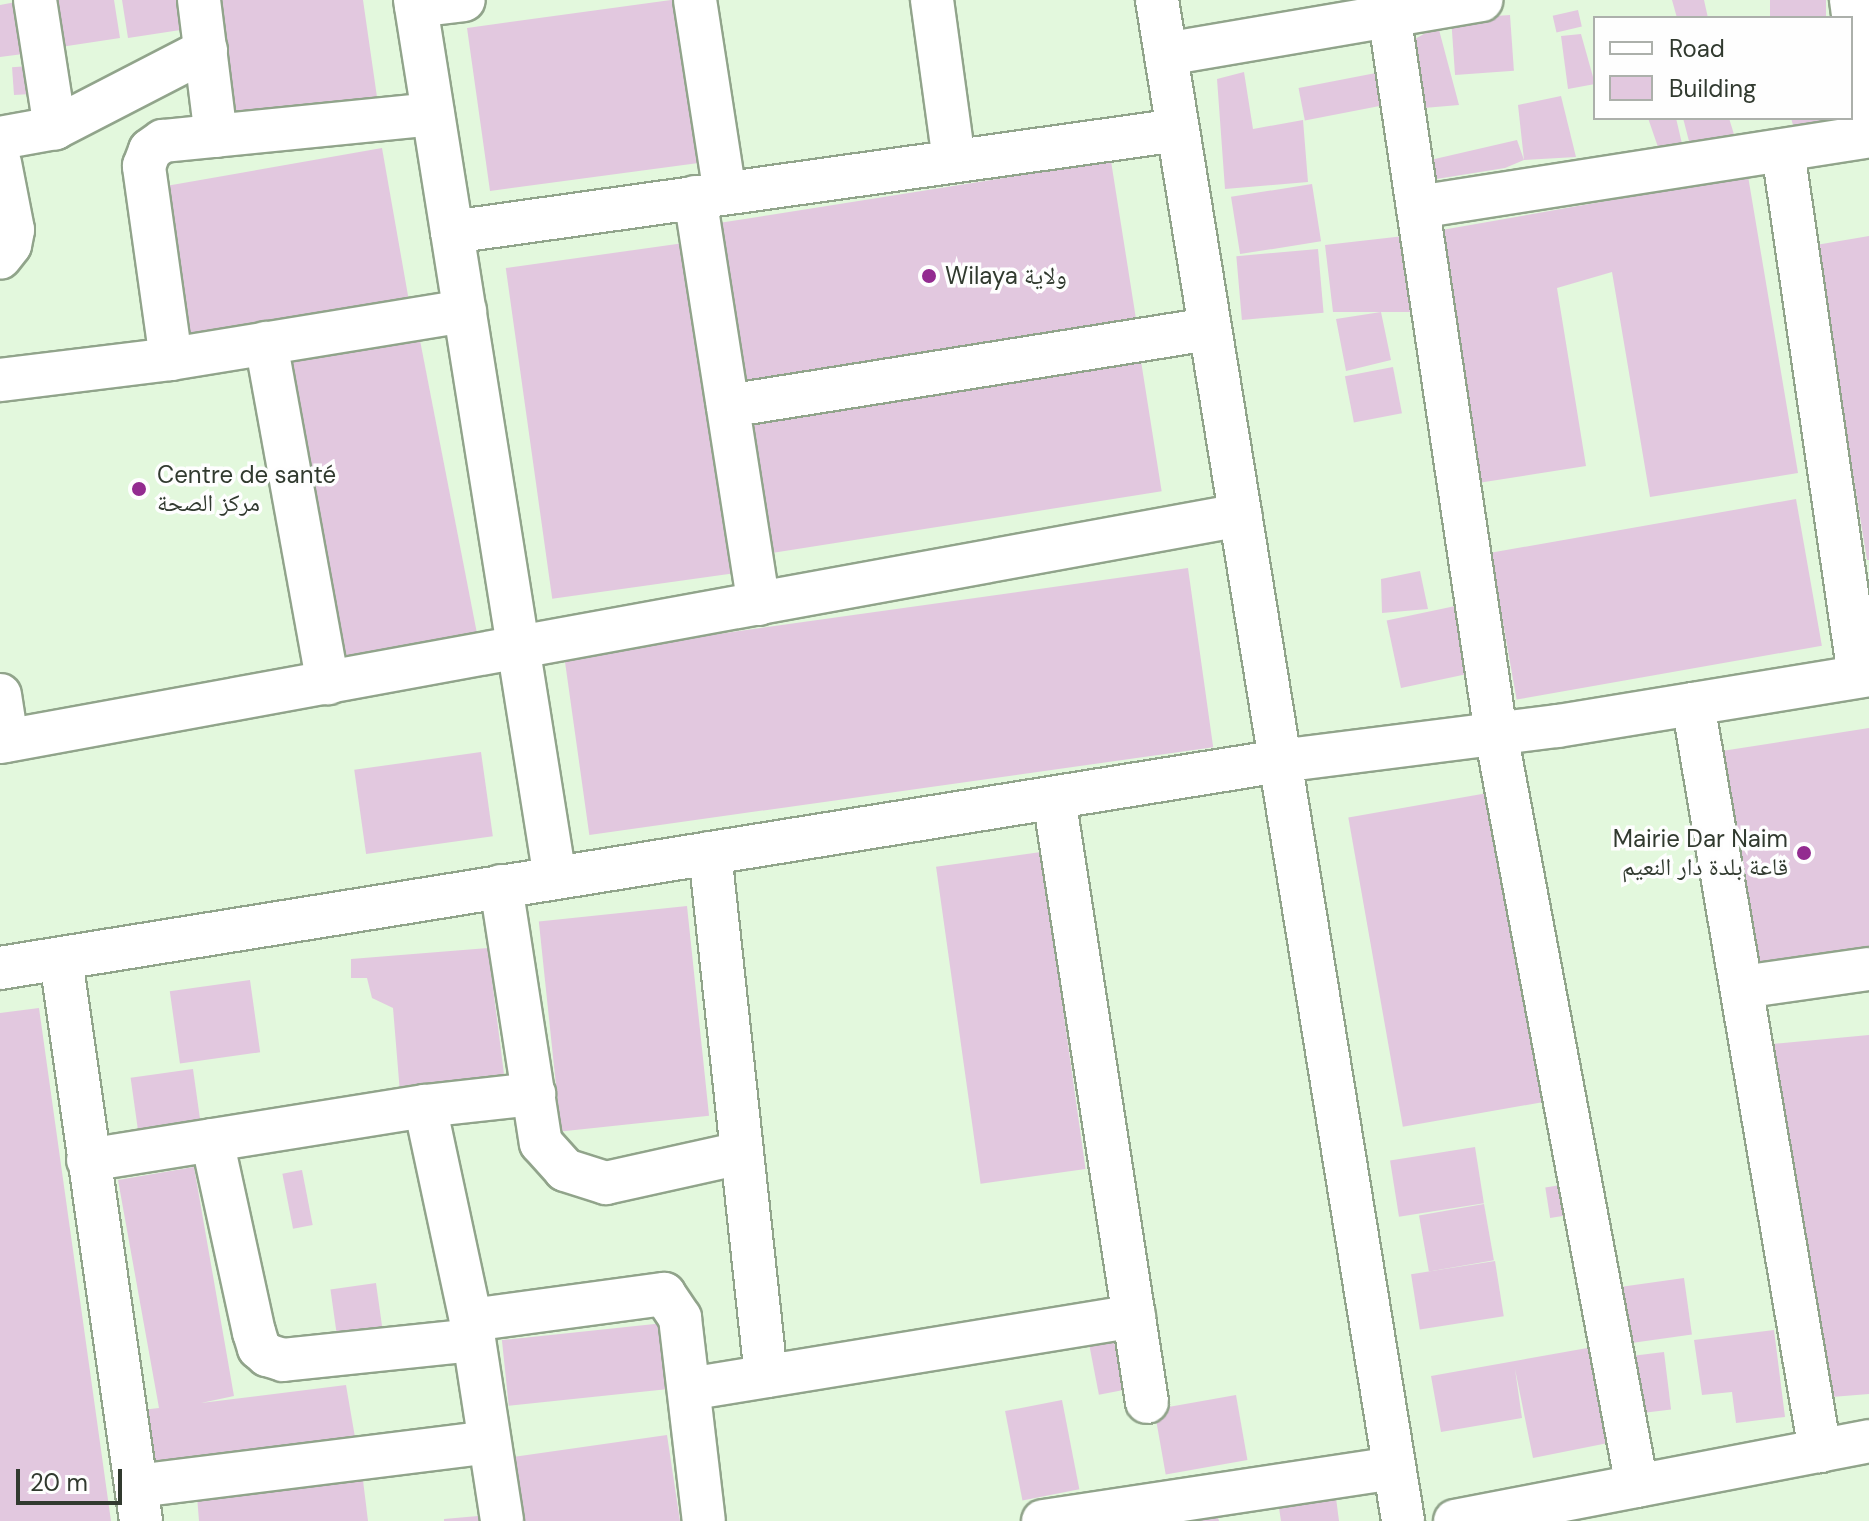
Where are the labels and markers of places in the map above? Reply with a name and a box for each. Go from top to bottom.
place label: Wilaya ولاية [945,262,1067,290]
marker: Wilaya ولاية [920,267,938,285]
place label: Centre de santé مركز الصحة [157,461,336,517]
marker: Centre de santé مركز الصحة [128,478,150,500]
place label: Mairie Dar Naim قاعة بلدة دار النعيم [1613,825,1788,881]
marker: Mairie Dar Naim قاعة بلدة دار النعيم [1795,844,1813,862]

